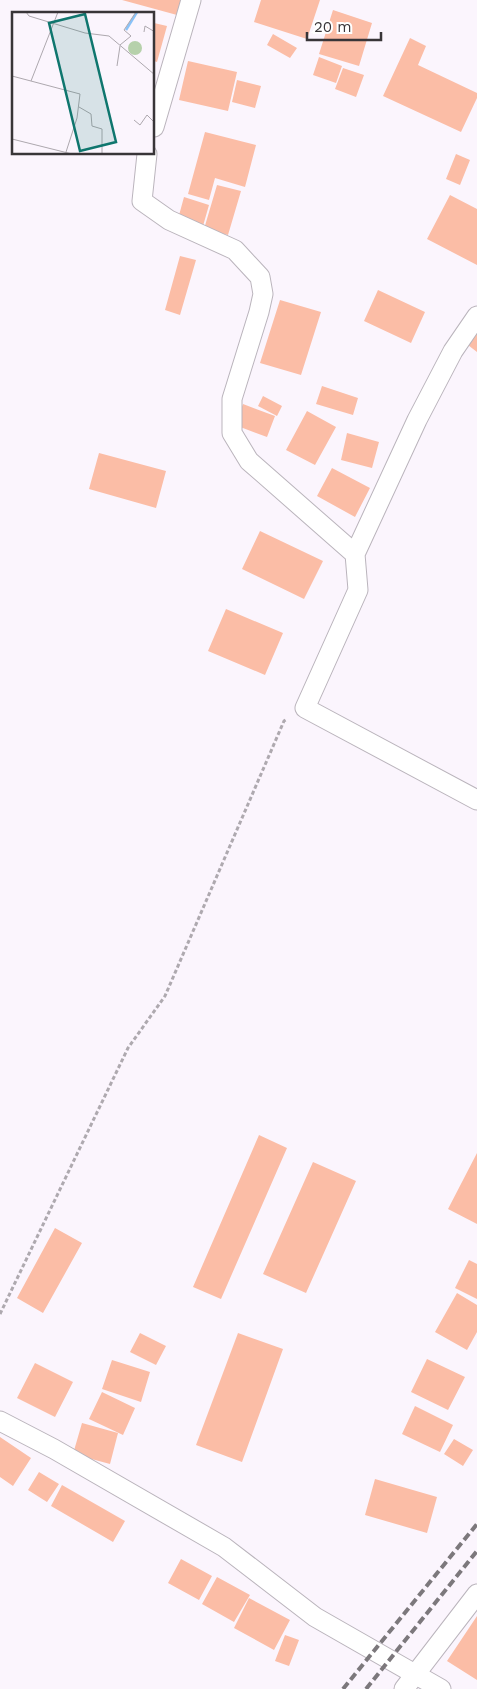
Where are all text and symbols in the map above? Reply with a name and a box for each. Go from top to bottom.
scale bar [307,10,381,42]
inset map [12,12,155,155]
text: 20 m [314,18,352,36]

